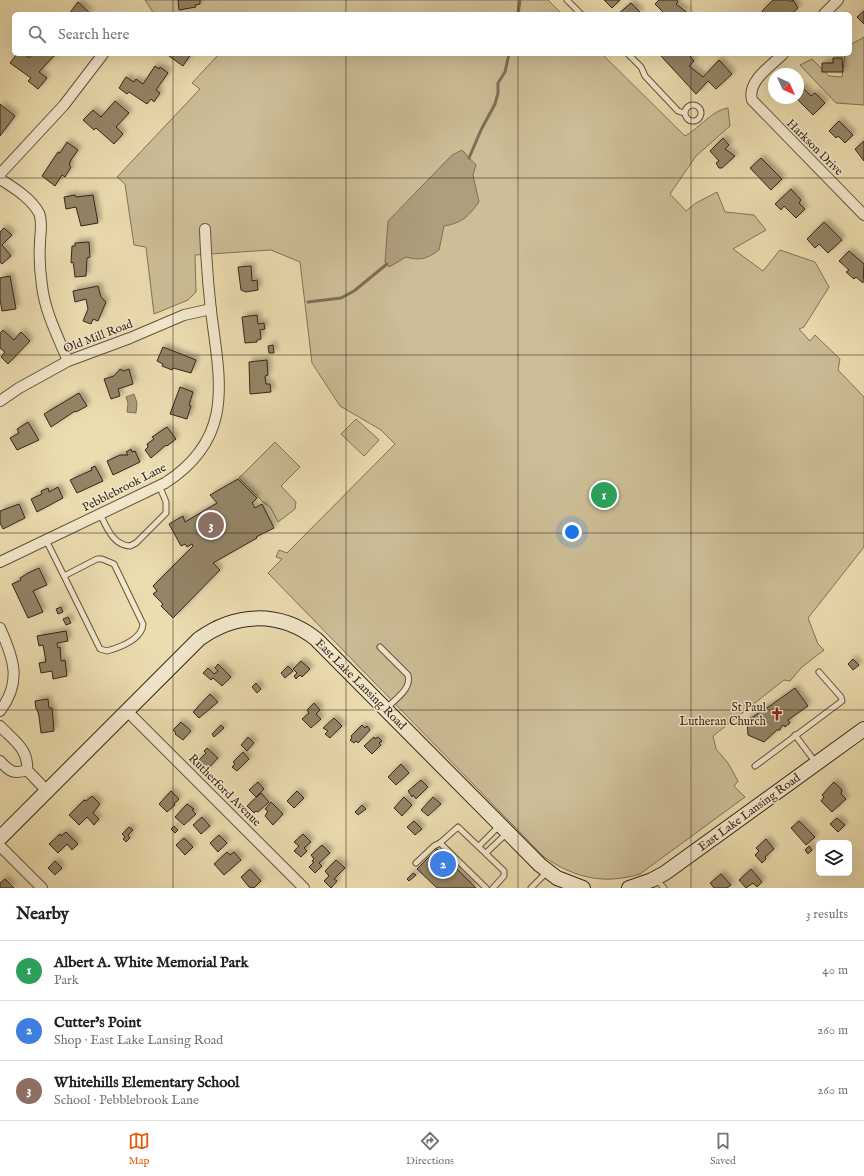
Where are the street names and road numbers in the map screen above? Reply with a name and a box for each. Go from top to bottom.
street label: Harkson Drive [783,116,846,179]
street label: Old Mill Road [61,316,136,357]
street label: Pebblebrook Lane [80,460,169,515]
street label: East Lake Lansing Road [312,636,410,734]
street label: Rutherford Avenue [185,751,264,830]
street label: East Lake Lansing Road [695,770,804,855]

